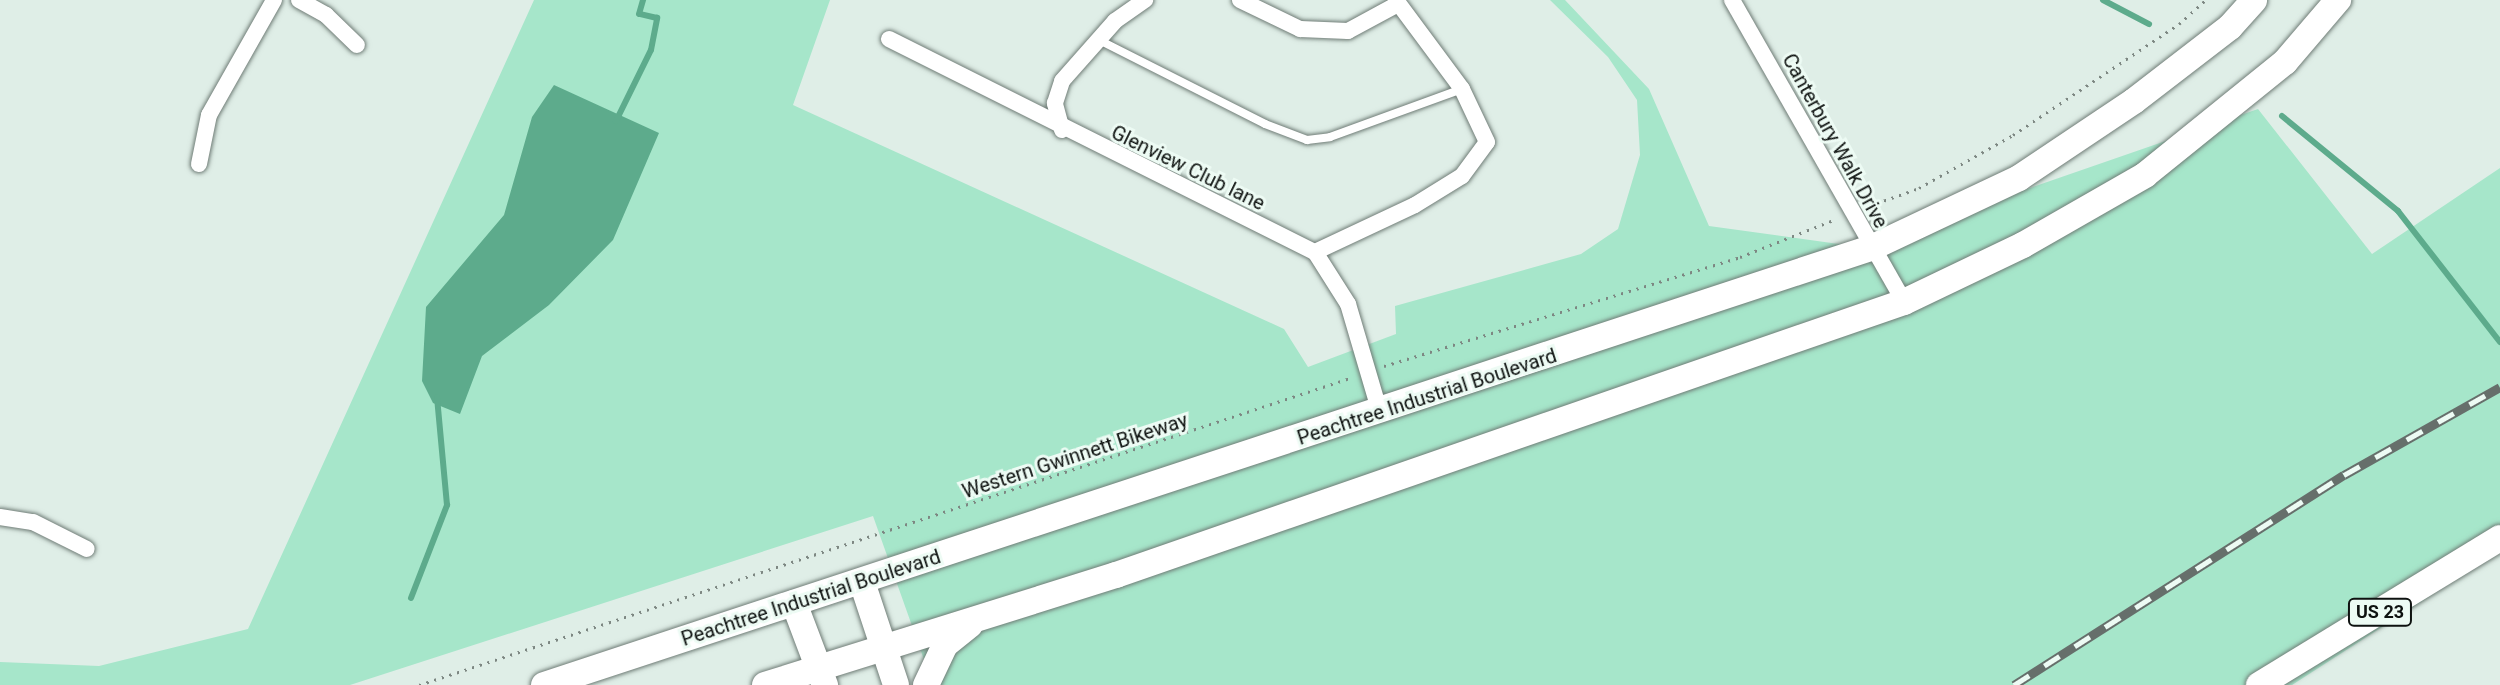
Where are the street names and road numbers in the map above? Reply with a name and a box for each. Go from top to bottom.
street label: Canterbury Walk Drive [1777,50,1893,232]
street label: Glenview Club lane [1107,120,1269,216]
street label: Peachtree Industrial Boulevard [1294,344,1560,450]
street label: Western Gwinnett Bikeway [959,408,1191,504]
street label: Peachtree Industrial Boulevard [678,545,944,651]
road number: US 23 [2346,598,2414,626]

